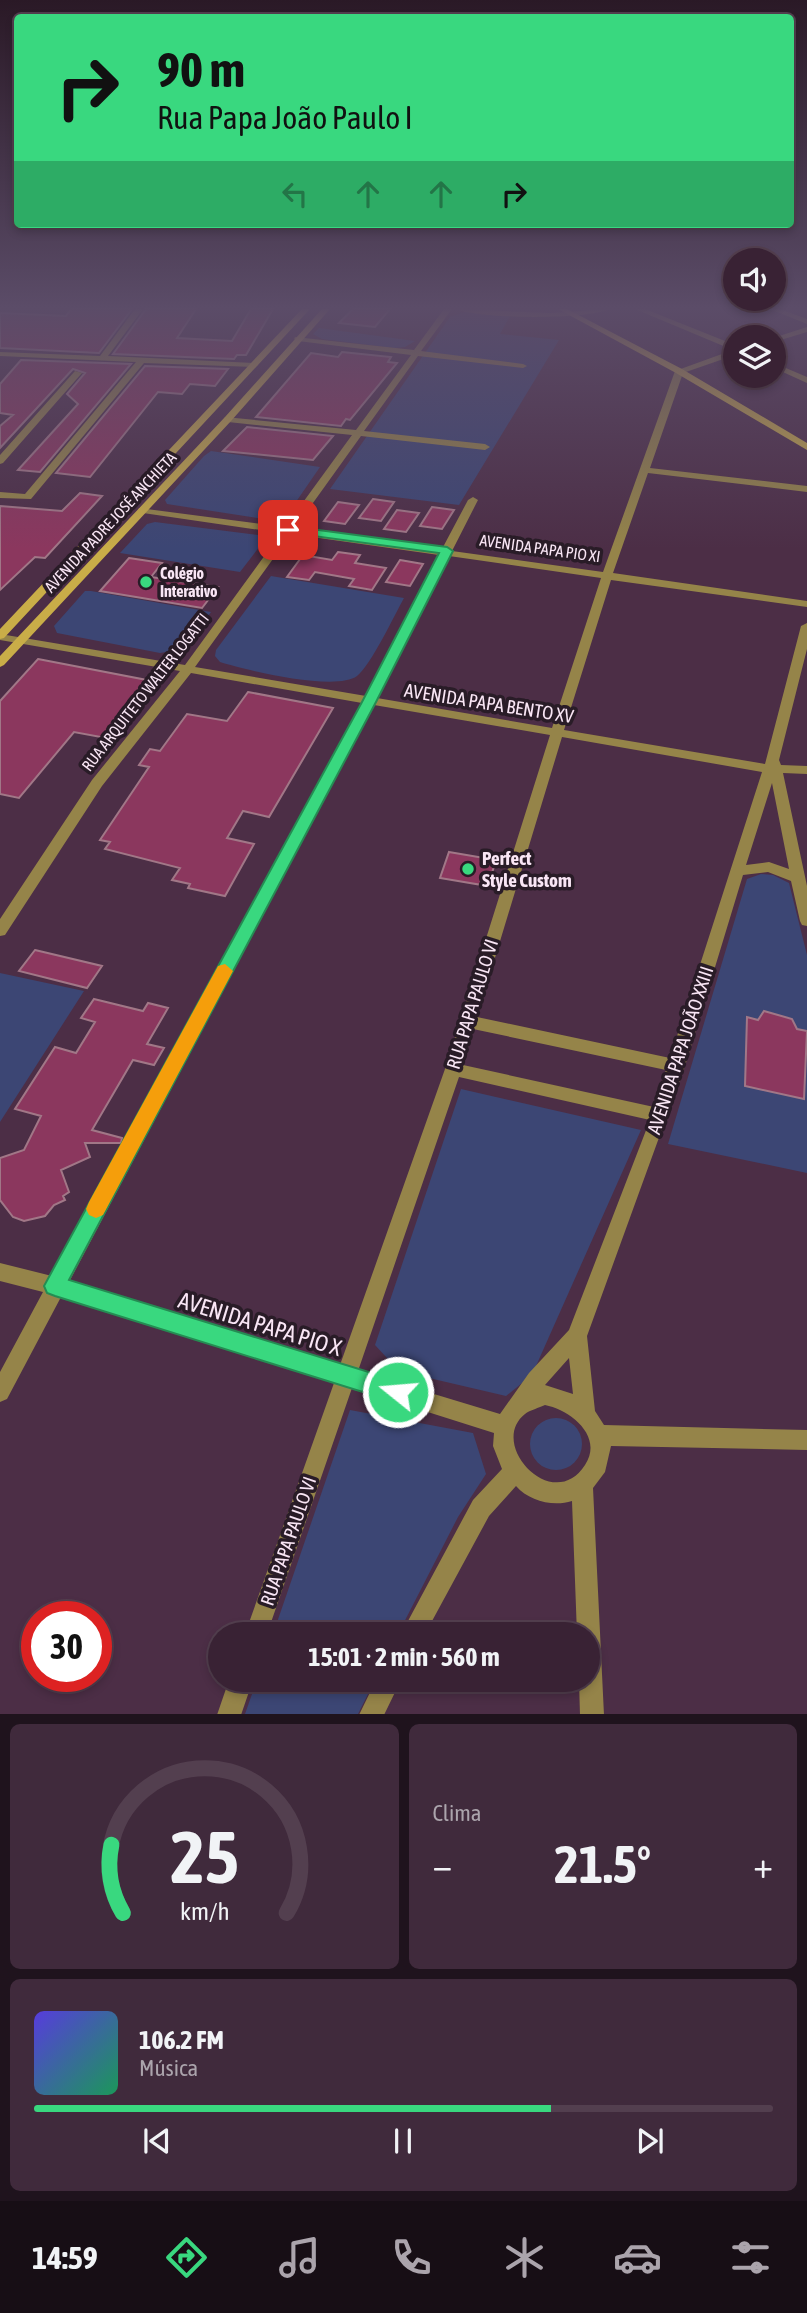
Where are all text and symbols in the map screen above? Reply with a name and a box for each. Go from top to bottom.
text: 90 m [157,41,245,97]
icon: right [42,42,133,133]
text: Rua Papa João Paulo I [157,99,413,136]
icon: left [276,175,314,213]
icon: ahead [349,175,387,213]
icon: ahead [422,175,460,213]
icon: right [495,175,533,213]
map controls [723,248,786,388]
button: sound [723,248,786,311]
button: layers [723,325,786,388]
street label: AVENIDA PADRE JOSÉ ANCHIETA [40,448,180,596]
pin [258,500,318,560]
icon: arrive [269,511,307,549]
street label: AVENIDA PAPA PIO XI [478,531,602,565]
place label: Colégio Interativo [160,564,218,600]
marker: Colégio Interativo [138,574,154,590]
street label: RUA ARQUITETO WALTER LOGATTI [78,610,212,774]
street label: AVENIDA PAPA BENTO XV [403,679,576,727]
place label: Perfect Style Custom [482,847,572,891]
marker: Perfect Style Custom [460,861,476,877]
street label: RUA PAPA PAULO VI [442,936,502,1072]
street label: AVENIDA PAPA JOÃO XXIII [642,963,718,1137]
street label: AVENIDA PAPA PIO X [175,1287,345,1361]
position arrow [361,1355,435,1429]
street label: RUA PAPA PAULO VI [256,1474,320,1608]
speed limit sign: 30 [21,1601,112,1692]
text: 15:01 · 2 min · 560 m [308,1642,500,1672]
text: Clima [433,1800,482,1826]
text: 25 [170,1815,238,1898]
text: 21.5° [554,1834,651,1894]
text: − [433,1843,452,1886]
text: + [753,1843,773,1886]
text: km/h [179,1896,229,1924]
text: 106.2 FM [139,2025,224,2055]
text: Música [139,2055,198,2081]
icon: previous [138,2122,176,2160]
icon: pause [384,2122,422,2160]
icon: next [631,2122,669,2160]
icon: directions [162,2233,211,2282]
icon: music [275,2233,324,2282]
icon: phone [387,2233,436,2282]
icon: climate [500,2233,549,2282]
icon: car [613,2233,662,2282]
icon: filters [726,2233,775,2282]
text: 14:59 [32,2239,98,2276]

